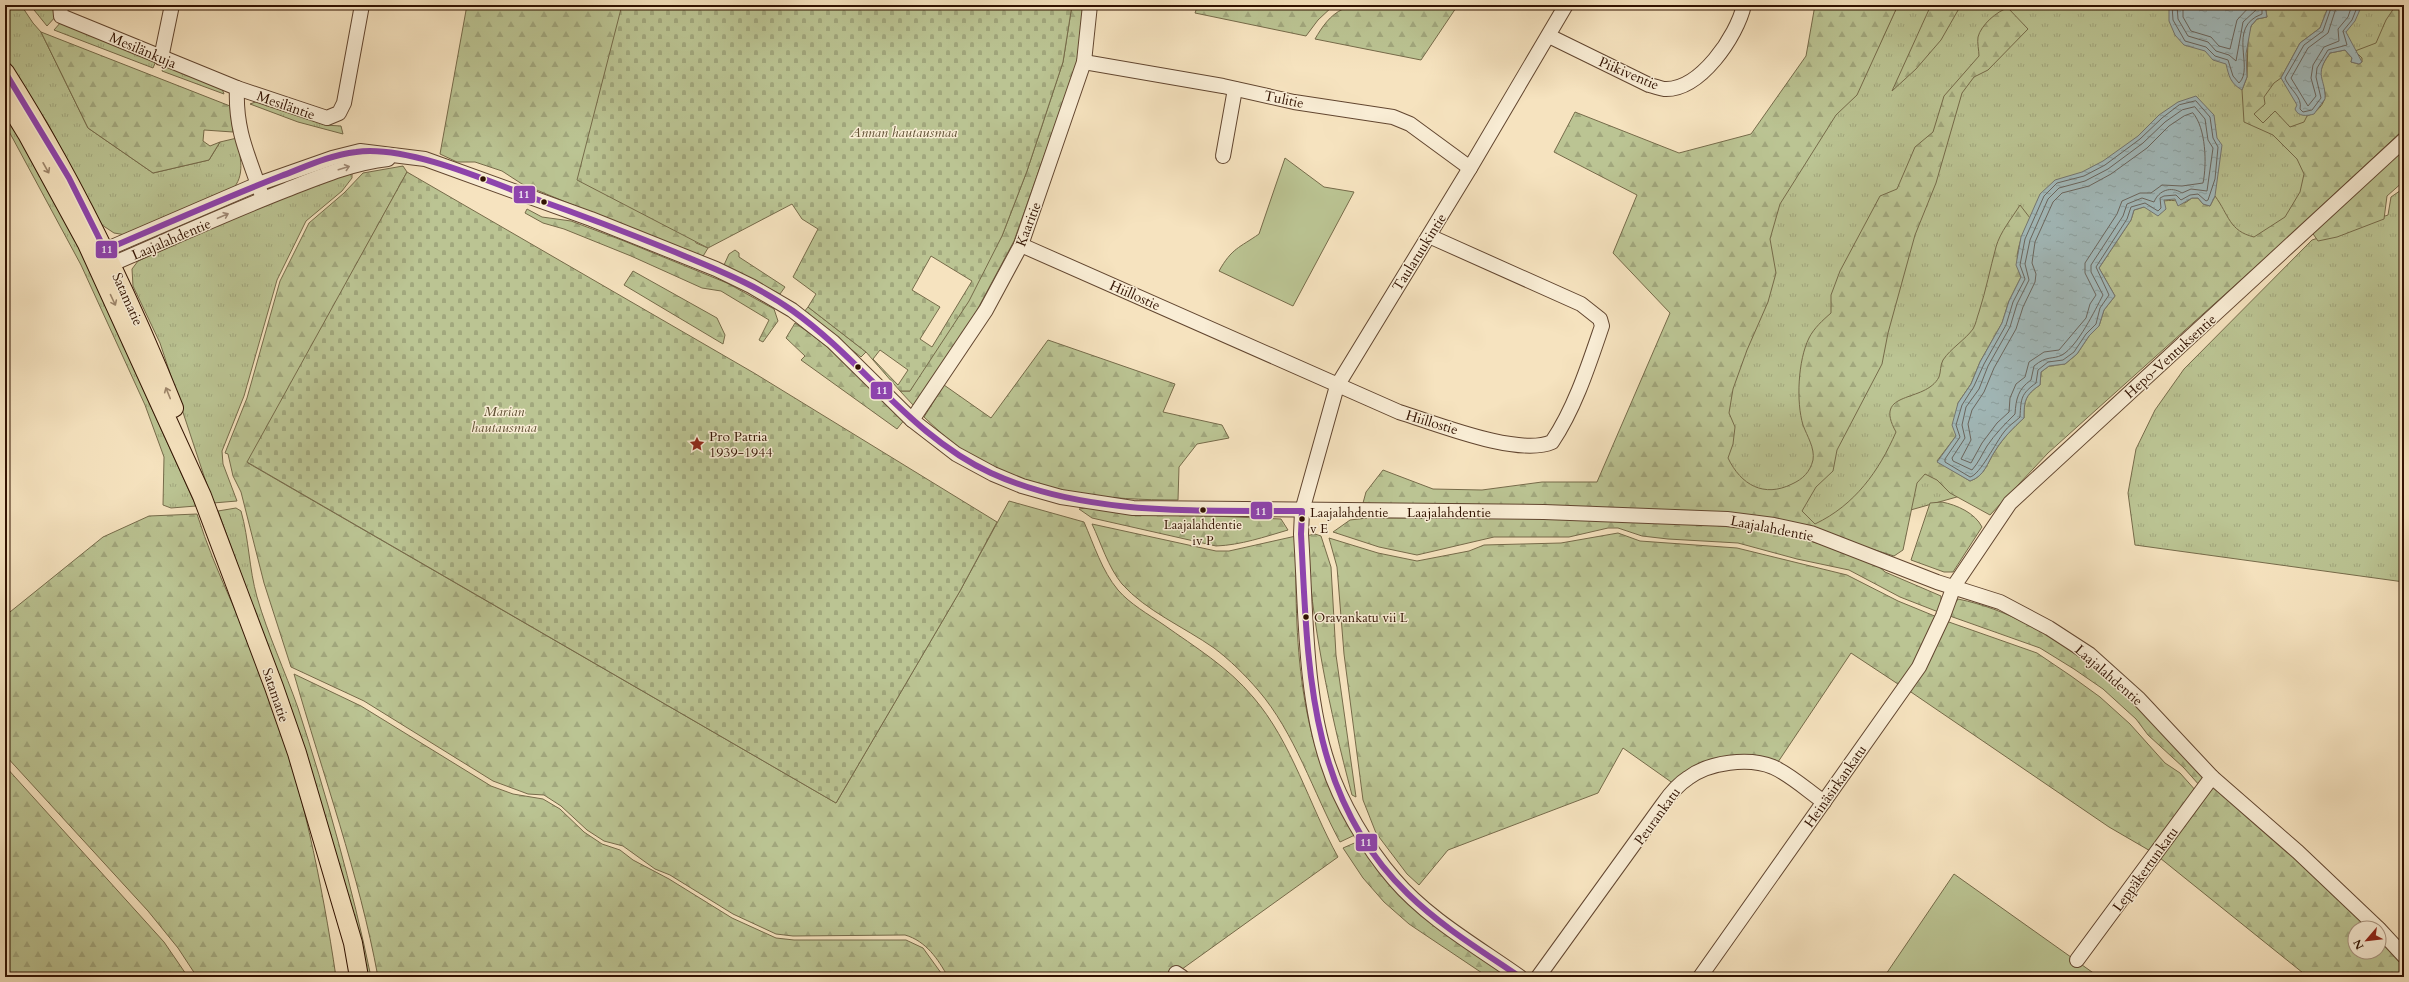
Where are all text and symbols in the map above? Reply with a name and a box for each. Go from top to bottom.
street label: Mesilänkuja [106,28,179,73]
street label: Piikiventie [1596,52,1662,95]
street label: Tulitie [1262,86,1306,113]
street label: Mesiläntie [254,87,318,124]
park label: Annan hautausmaa [850,123,957,142]
one-way arrow [43,162,50,174]
one-way arrow [337,164,350,171]
unlabelled marker [478,174,488,184]
line badge: 11 [513,185,536,204]
text: 11 [518,187,530,202]
unlabelled marker [539,197,549,207]
street label: Kaaritie [1011,199,1046,249]
street label: Taularuukintie [1388,210,1451,295]
one-way arrow [217,212,229,219]
street label: Laajalahdentie [129,214,214,265]
line badge: 11 [95,240,118,259]
text: 11 [101,242,113,257]
street label: Satamatie [107,270,148,329]
street label: Hiillostie [1106,276,1163,315]
one-way arrow [110,294,117,306]
street label: Hepo-Ventuksentie [2120,310,2220,403]
unlabelled marker [853,362,863,372]
line badge: 11 [870,381,893,400]
text: 11 [876,383,888,398]
one-way arrow [164,387,172,399]
park label: Marian hautausmaa [471,402,537,437]
street label: Hiillostie [1403,406,1460,439]
place label: Pro Patria 1939-1944 [709,427,773,462]
place icon: Pro Patria 1939-1944 [688,435,706,453]
line badge: 11 [1250,501,1273,520]
street label: Laajalahdentie [1407,503,1491,522]
text: 11 [1255,504,1267,519]
place label: Laajalahdentie v E [1310,504,1388,538]
marker: Laajalahdentie iv P [1198,505,1208,515]
street label: Laajalahdentie [1729,511,1815,546]
marker: Laajalahdentie v E [1297,514,1307,524]
place label: Laajalahdentie iv P [1164,516,1242,550]
place label: Oravankatu vii L [1314,609,1408,627]
marker: Oravankatu vii L [1301,612,1311,622]
street label: Laajalahdentie [2071,641,2147,710]
street label: Satamatie [257,666,294,725]
street label: Heinäsirkankatu [1800,741,1871,831]
street label: Peurankatu [1630,783,1685,849]
street label: Leppäkertunkatu [2108,823,2183,916]
line badge: 11 [1355,833,1378,852]
text: 11 [1360,835,1372,850]
north arrow [2347,920,2387,960]
text: N [2350,936,2367,952]

